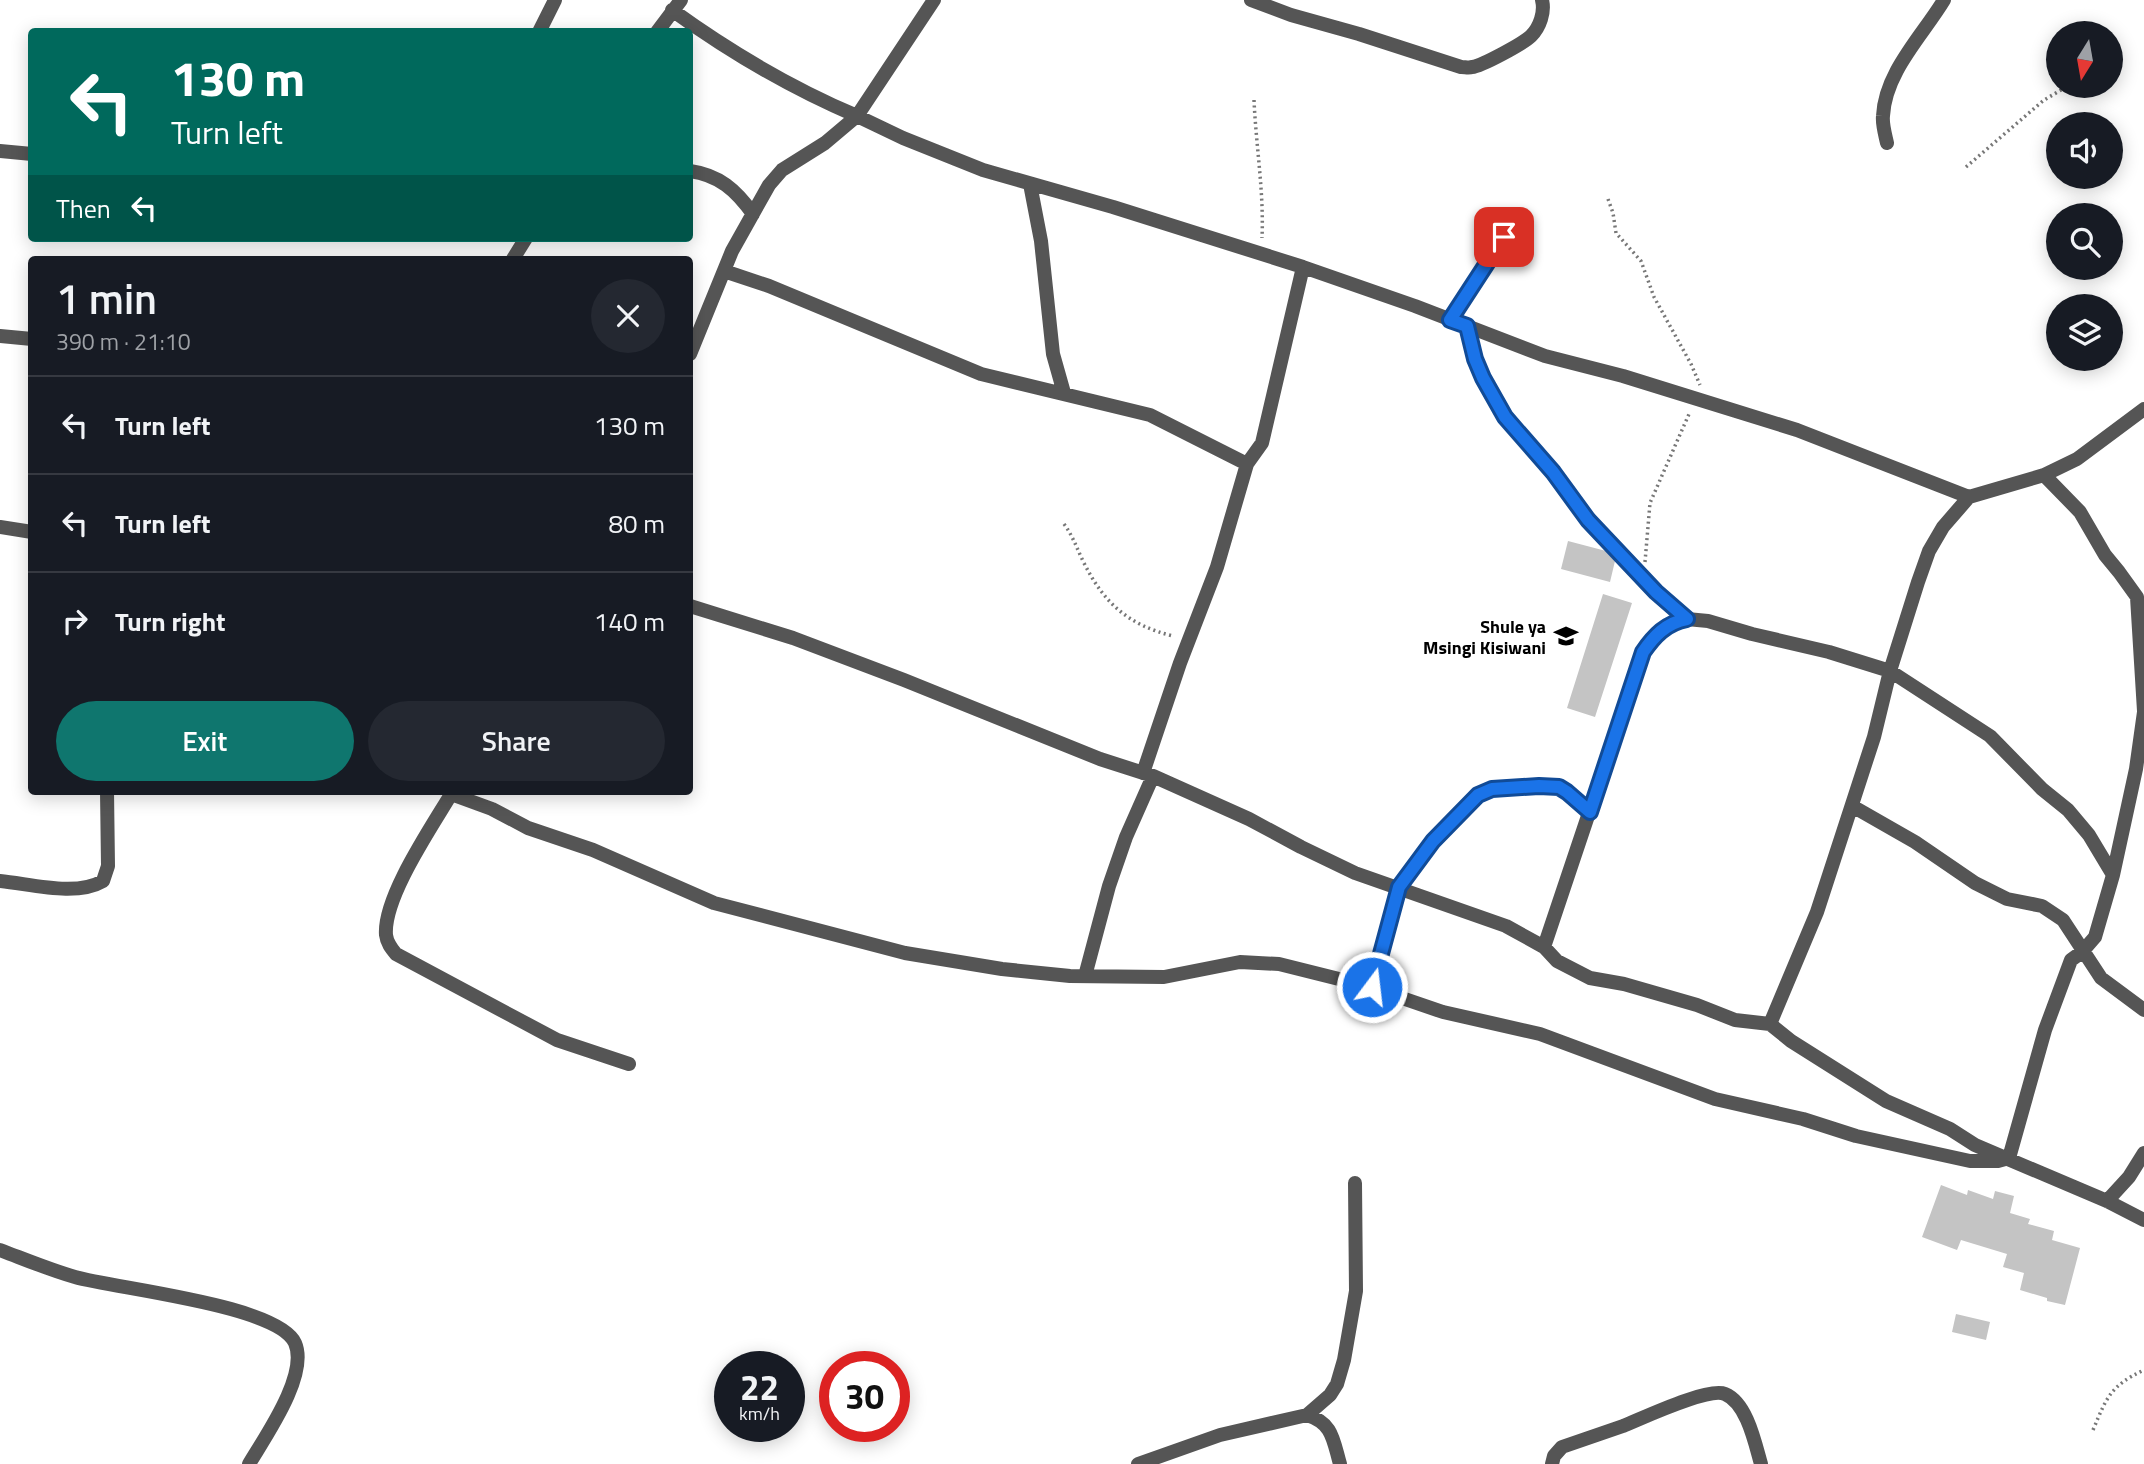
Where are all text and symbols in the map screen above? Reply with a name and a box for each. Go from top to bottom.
north arrow [2046,21,2123,98]
map controls [2046,21,2123,371]
text: 130 m [171,40,305,115]
icon: left [56,56,147,147]
text: Turn left [171,108,283,156]
button: sound [2046,112,2123,189]
text: Then [56,189,111,228]
icon: left [125,189,163,227]
button: search [2046,203,2123,280]
pin [1474,207,1534,267]
icon: arrive [1485,218,1523,256]
text: 1 min [56,266,157,330]
button: close [591,279,665,353]
button: layers [2046,294,2123,371]
text: 390 m · 21:10 [56,324,191,359]
icon: left [56,406,94,444]
text: Turn left [115,406,210,445]
text: 130 m [594,406,665,445]
icon: left [56,504,94,542]
text: Turn left [115,504,210,543]
text: 80 m [608,504,665,543]
icon: right [56,602,94,640]
text: Turn right [115,602,226,641]
text: 140 m [594,602,665,641]
place label: Shule ya Msingi Kisiwani [1423,613,1546,661]
school or university icon: Shule ya Msingi Kisiwani [1552,622,1580,650]
button: Exit [56,701,354,781]
button: Share [368,701,665,781]
position arrow [1335,950,1409,1024]
speed limit sign: 30 [819,1351,910,1442]
text: 22 [740,1360,779,1414]
text: km/h [739,1400,780,1427]

